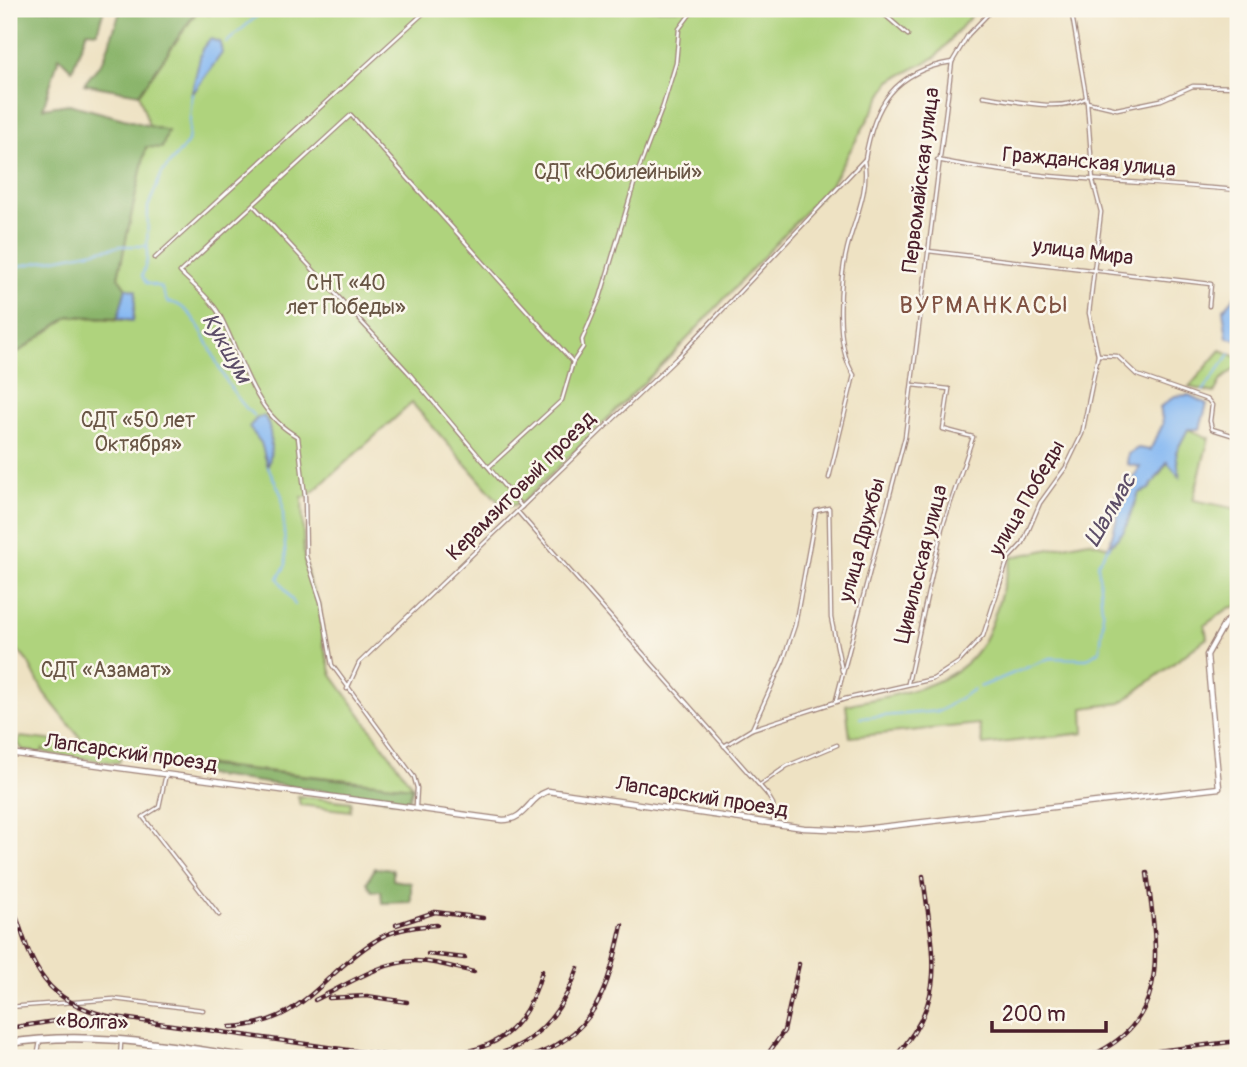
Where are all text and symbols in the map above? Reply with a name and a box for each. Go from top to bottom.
street label: Первомайская улица [896,86,946,274]
street label: Гражданская улица [1001,141,1177,183]
park label: СДТ «Юбилейный» [534,159,702,186]
street label: улица Мира [1030,232,1135,272]
park label: СНТ «40 лет Победы» [286,270,406,321]
district label: ВУРМАНКАСЫ [899,291,1069,320]
water label: Кукшум [195,308,260,390]
street label: Керамзитовый проезд [441,405,602,566]
park label: СДТ «50 лет Октября» [81,407,196,458]
street label: улица Победы [983,435,1071,562]
water label: Шалмас [1078,467,1143,552]
street label: улица Дружбы [832,475,892,606]
street label: Цивильская улица [888,482,954,646]
park label: СДТ «Азамат» [41,657,172,684]
street label: Лапсарский проезд [42,727,219,779]
street label: Лапсарский проезд [613,770,790,824]
scale bar [992,990,1105,1034]
text: 200 m [1002,1001,1066,1028]
street label: «Волга» [55,1007,129,1037]

